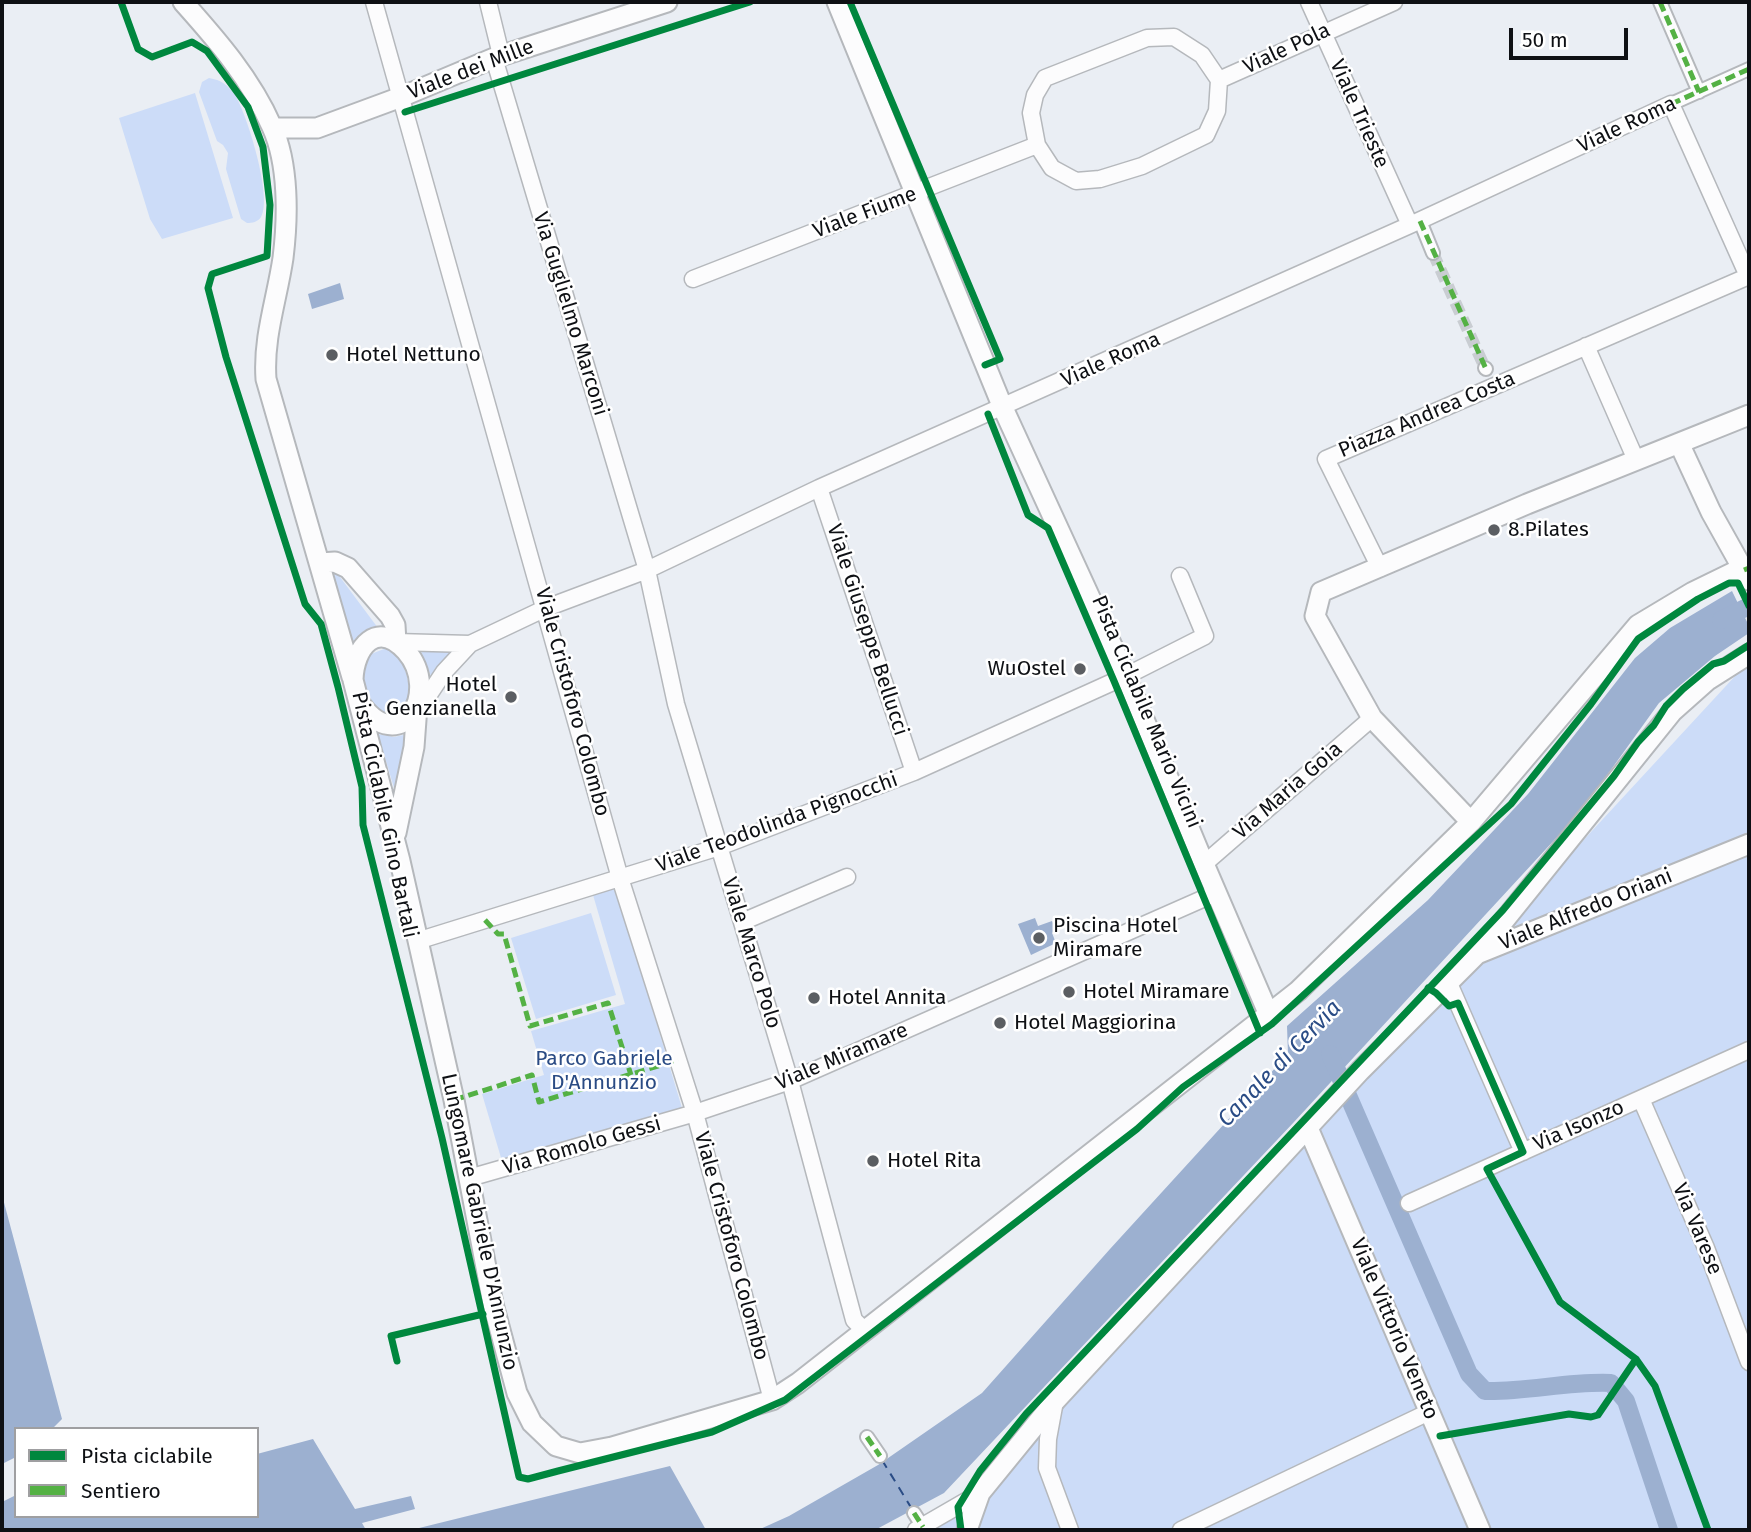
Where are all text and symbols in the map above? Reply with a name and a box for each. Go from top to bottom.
scale bar [1513,14,1632,58]
street label: Viale Pola [1239,18,1335,80]
text: 50 m [1522,27,1568,53]
street label: Viale dei Mille [404,34,538,106]
street label: Viale Trieste [1324,56,1394,172]
street label: Viale Roma [1574,91,1680,159]
street label: Viale Fiume [810,182,920,244]
street label: Via Guglielmo Marconi [527,209,613,419]
street label: Viale Roma [1057,327,1165,393]
place label: Hotel Nettuno [346,342,481,368]
marker: Hotel Nettuno [324,347,340,363]
street label: Piazza Andrea Costa [1335,366,1519,464]
place label: 8.Pilates [1508,517,1589,543]
street label: Viale Giuseppe Bellucci [821,521,913,739]
marker: 8.Pilates [1486,522,1502,538]
street label: Viale Cristoforo Colombo [529,585,615,819]
street label: Pista Ciclabile Mario Vicini [1085,592,1207,832]
place label: WuOstel [987,656,1066,682]
marker: WuOstel [1072,661,1088,677]
place label: Hotel Genzianella [386,672,497,722]
street label: Pista Ciclabile Gino Bartali [346,689,422,941]
marker: Hotel Genzianella [503,689,519,705]
street label: Via Maria Goia [1228,737,1348,845]
street label: Viale Teodolinda Pignocchi [653,767,901,879]
street label: Viale Alfredo Oriani [1496,864,1676,956]
street label: Viale Marco Polo [716,874,786,1032]
place label: Piscina Hotel Miramare [1053,913,1178,963]
marker: Piscina Hotel Miramare [1031,930,1047,946]
place label: Hotel Miramare [1083,979,1229,1005]
marker: Hotel Miramare [1061,984,1077,1000]
place label: Hotel Annita [828,985,946,1011]
marker: Hotel Annita [806,990,822,1006]
water label: Canale di Cervia [1213,995,1347,1133]
place label: Hotel Maggiorina [1014,1010,1176,1036]
marker: Hotel Maggiorina [992,1015,1008,1031]
street label: Viale Miramare [772,1018,912,1096]
park label: Parco Gabriele D'Annunzio [535,1046,673,1096]
street label: Lungomare Gabriele D'Annunzio [435,1071,523,1373]
street label: Via Isonzo [1530,1095,1628,1157]
street label: Via Romolo Gessi [500,1111,664,1181]
street label: Viale Cristoforo Colombo [688,1129,774,1363]
place label: Hotel Rita [887,1148,981,1174]
marker: Hotel Rita [865,1153,881,1169]
street label: Via Varese [1666,1179,1728,1279]
street label: Viale Vittorio Veneto [1344,1235,1444,1423]
legend [14,1427,259,1518]
text: Pista ciclabile [81,1443,213,1469]
text: Sentiero [81,1478,161,1504]

